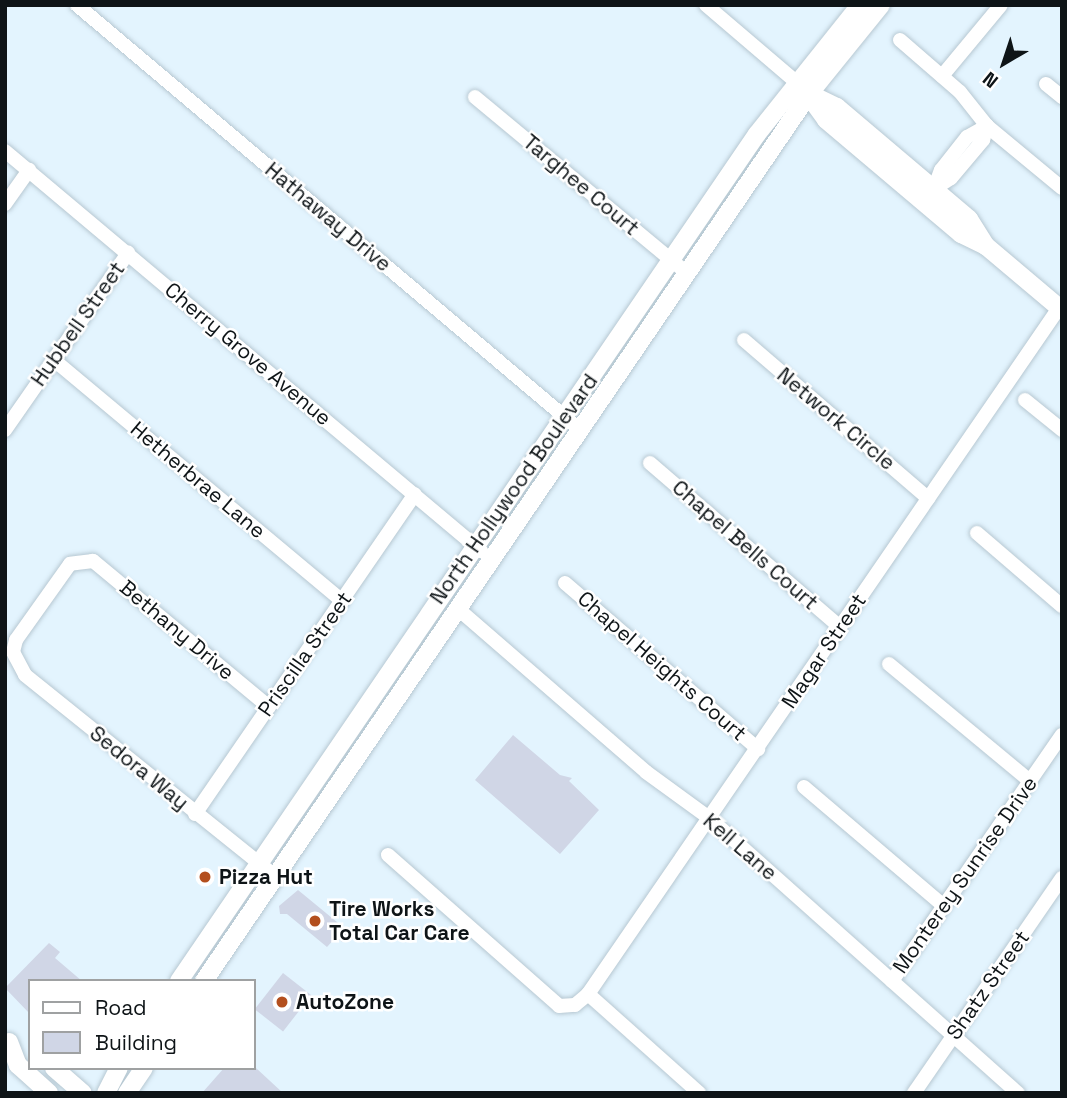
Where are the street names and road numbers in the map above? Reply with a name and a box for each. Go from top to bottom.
street label: Targhee Court [518,129,644,241]
street label: Hathaway Drive [260,157,396,277]
street label: Hubbell Street [26,257,130,391]
street label: Cherry Grove Avenue [160,277,336,431]
street label: Network Circle [772,362,900,476]
street label: North Hollywood Boulevard [425,369,603,609]
street label: Hetherbrae Lane [125,416,271,544]
street label: Chapel Bells Court [667,475,823,615]
street label: Bethany Drive [115,575,239,685]
street label: Chapel Heights Court [572,586,752,746]
street label: Priscilla Street [253,587,357,721]
street label: Magar Street [776,589,872,713]
street label: Sedora Way [85,721,193,815]
street label: Monterey Sunrise Drive [887,772,1043,978]
street label: Kell Lane [698,808,782,886]
street label: Shatz Street [941,926,1035,1044]

